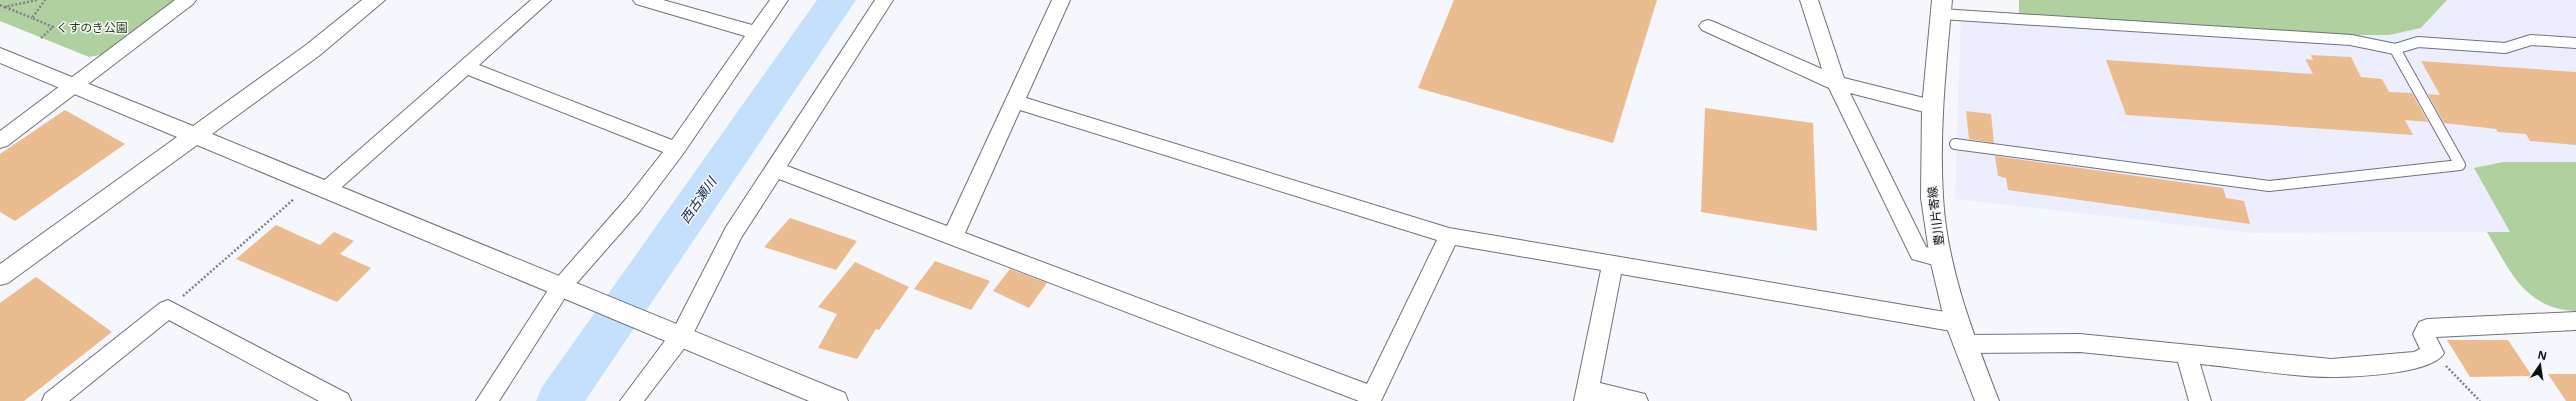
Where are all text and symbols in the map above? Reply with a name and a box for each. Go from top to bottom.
park label: くすのき公園 [56,19,128,36]
water label: 西古瀬川 [676,172,721,226]
street label: 豊川片寄線 [1923,185,1948,247]
north arrow [2520,345,2560,385]
text: N [2536,346,2548,363]

